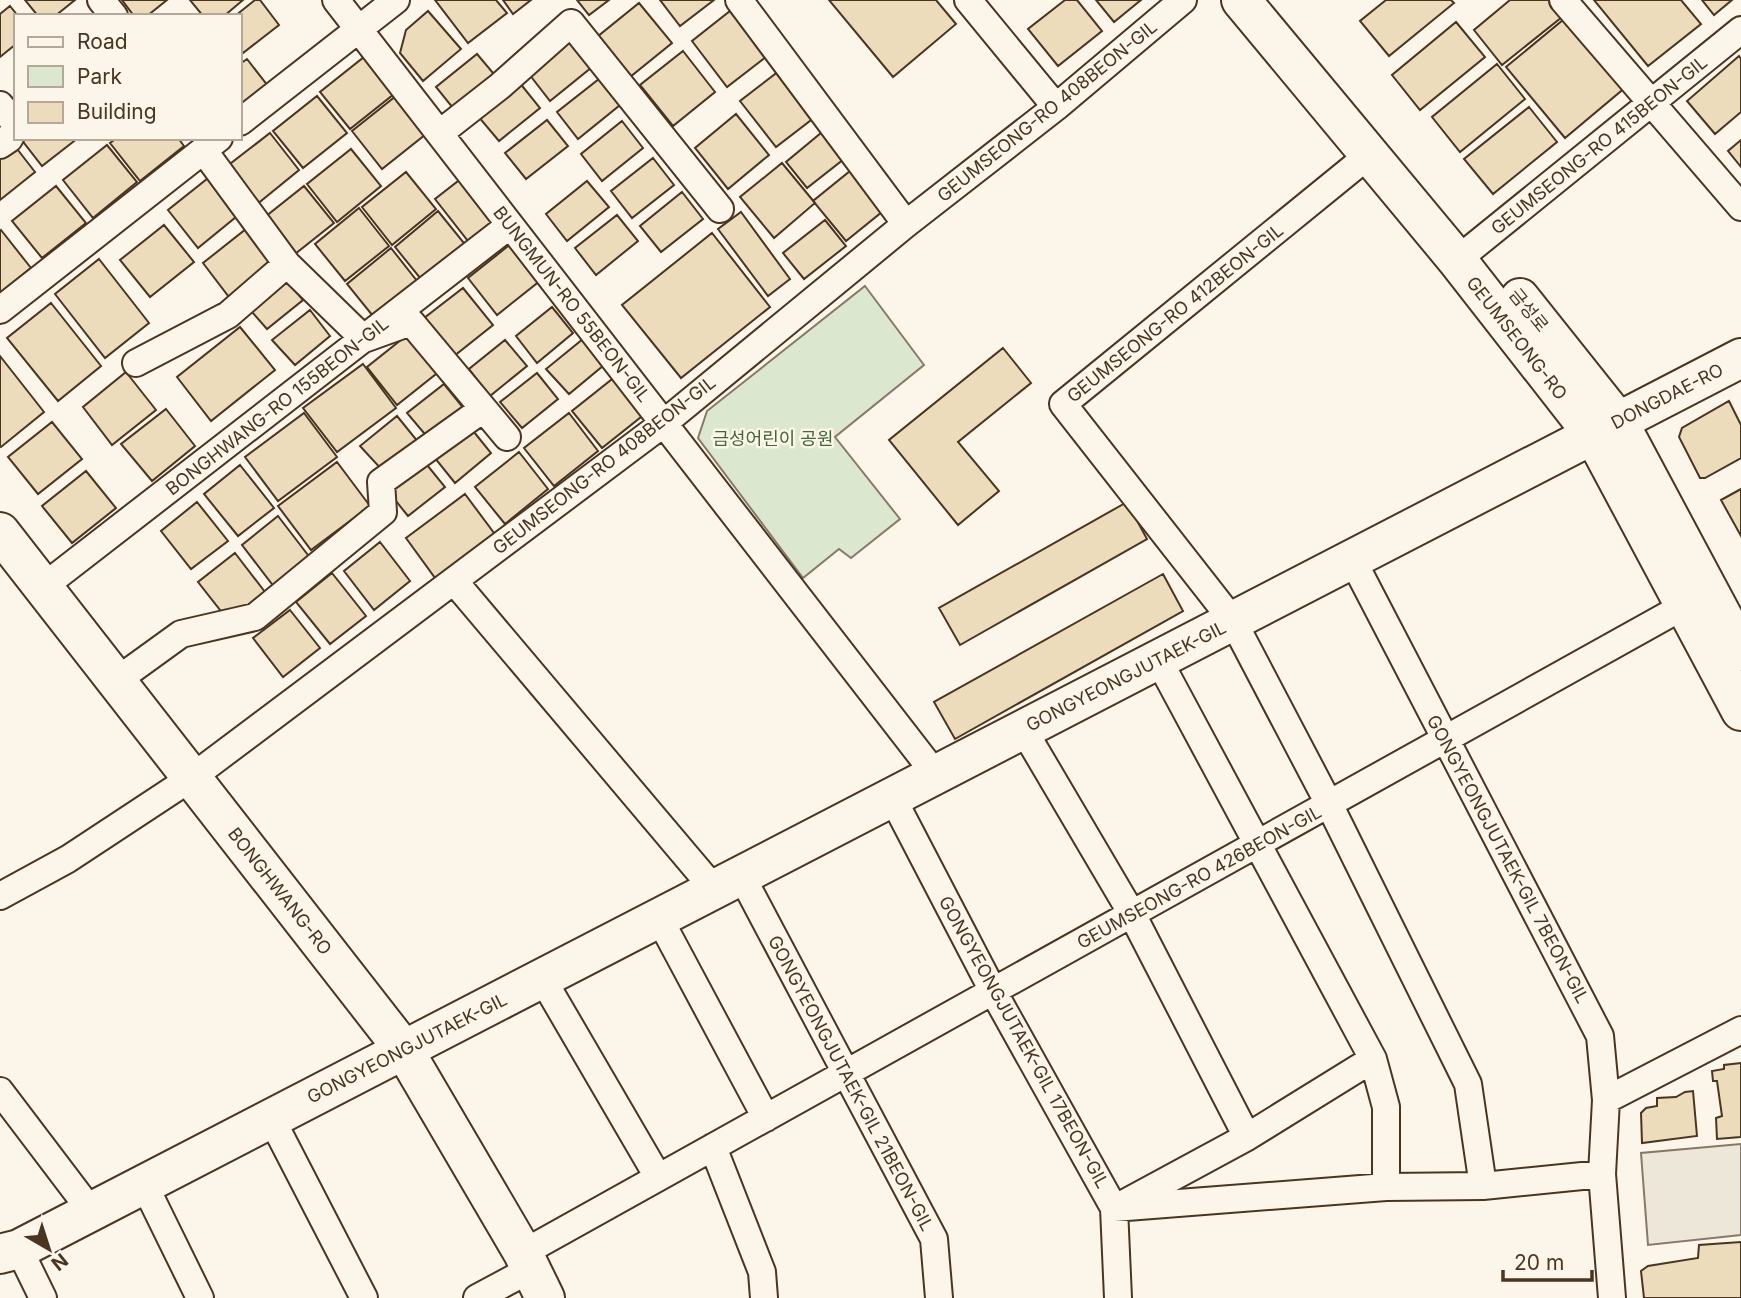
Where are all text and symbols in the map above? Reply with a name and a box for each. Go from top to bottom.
legend [14,14,242,140]
street label: GEUMSEONG-RO 408BEON-GIL [933,16,1161,206]
text: Road [77,29,128,54]
street label: GEUMSEONG-RO 415BEON-GIL [1487,51,1711,239]
text: Park [77,64,122,89]
text: Building [77,99,157,124]
street label: BUNGMUN-RO 55BEON-GIL [489,202,655,406]
street label: GEUMSEONG-RO 412BEON-GIL [1063,219,1287,407]
street label: GEUMSEONG-RO [1462,272,1572,404]
street label: 금성로 [1505,284,1553,336]
street label: BONGHWANG-RO 155BEON-GIL [162,313,392,499]
street label: DONGDAE-RO [1607,359,1727,433]
street label: GEUMSEONG-RO 408BEON-GIL [489,372,719,558]
park label: 금성어린이 공원 [713,428,833,449]
street label: GONGYEONGJUTAEK-GIL [1023,616,1229,736]
street label: GONGYEONGJUTAEK-GIL 7BEON-GIL [1423,711,1593,1007]
street label: GEUMSEONG-RO 426BEON-GIL [1073,801,1325,953]
street label: BONGHWANG-RO [224,823,336,959]
street label: GONGYEONGJUTAEK-GIL 17BEON-GIL [935,892,1113,1192]
street label: GONGYEONGJUTAEK-GIL 21BEON-GIL [764,932,938,1234]
street label: GONGYEONGJUTAEK-GIL [304,988,510,1108]
north arrow [14,1214,84,1284]
scale bar [1503,1238,1592,1282]
text: N [47,1248,72,1275]
text: 20 m [1514,1250,1564,1275]

